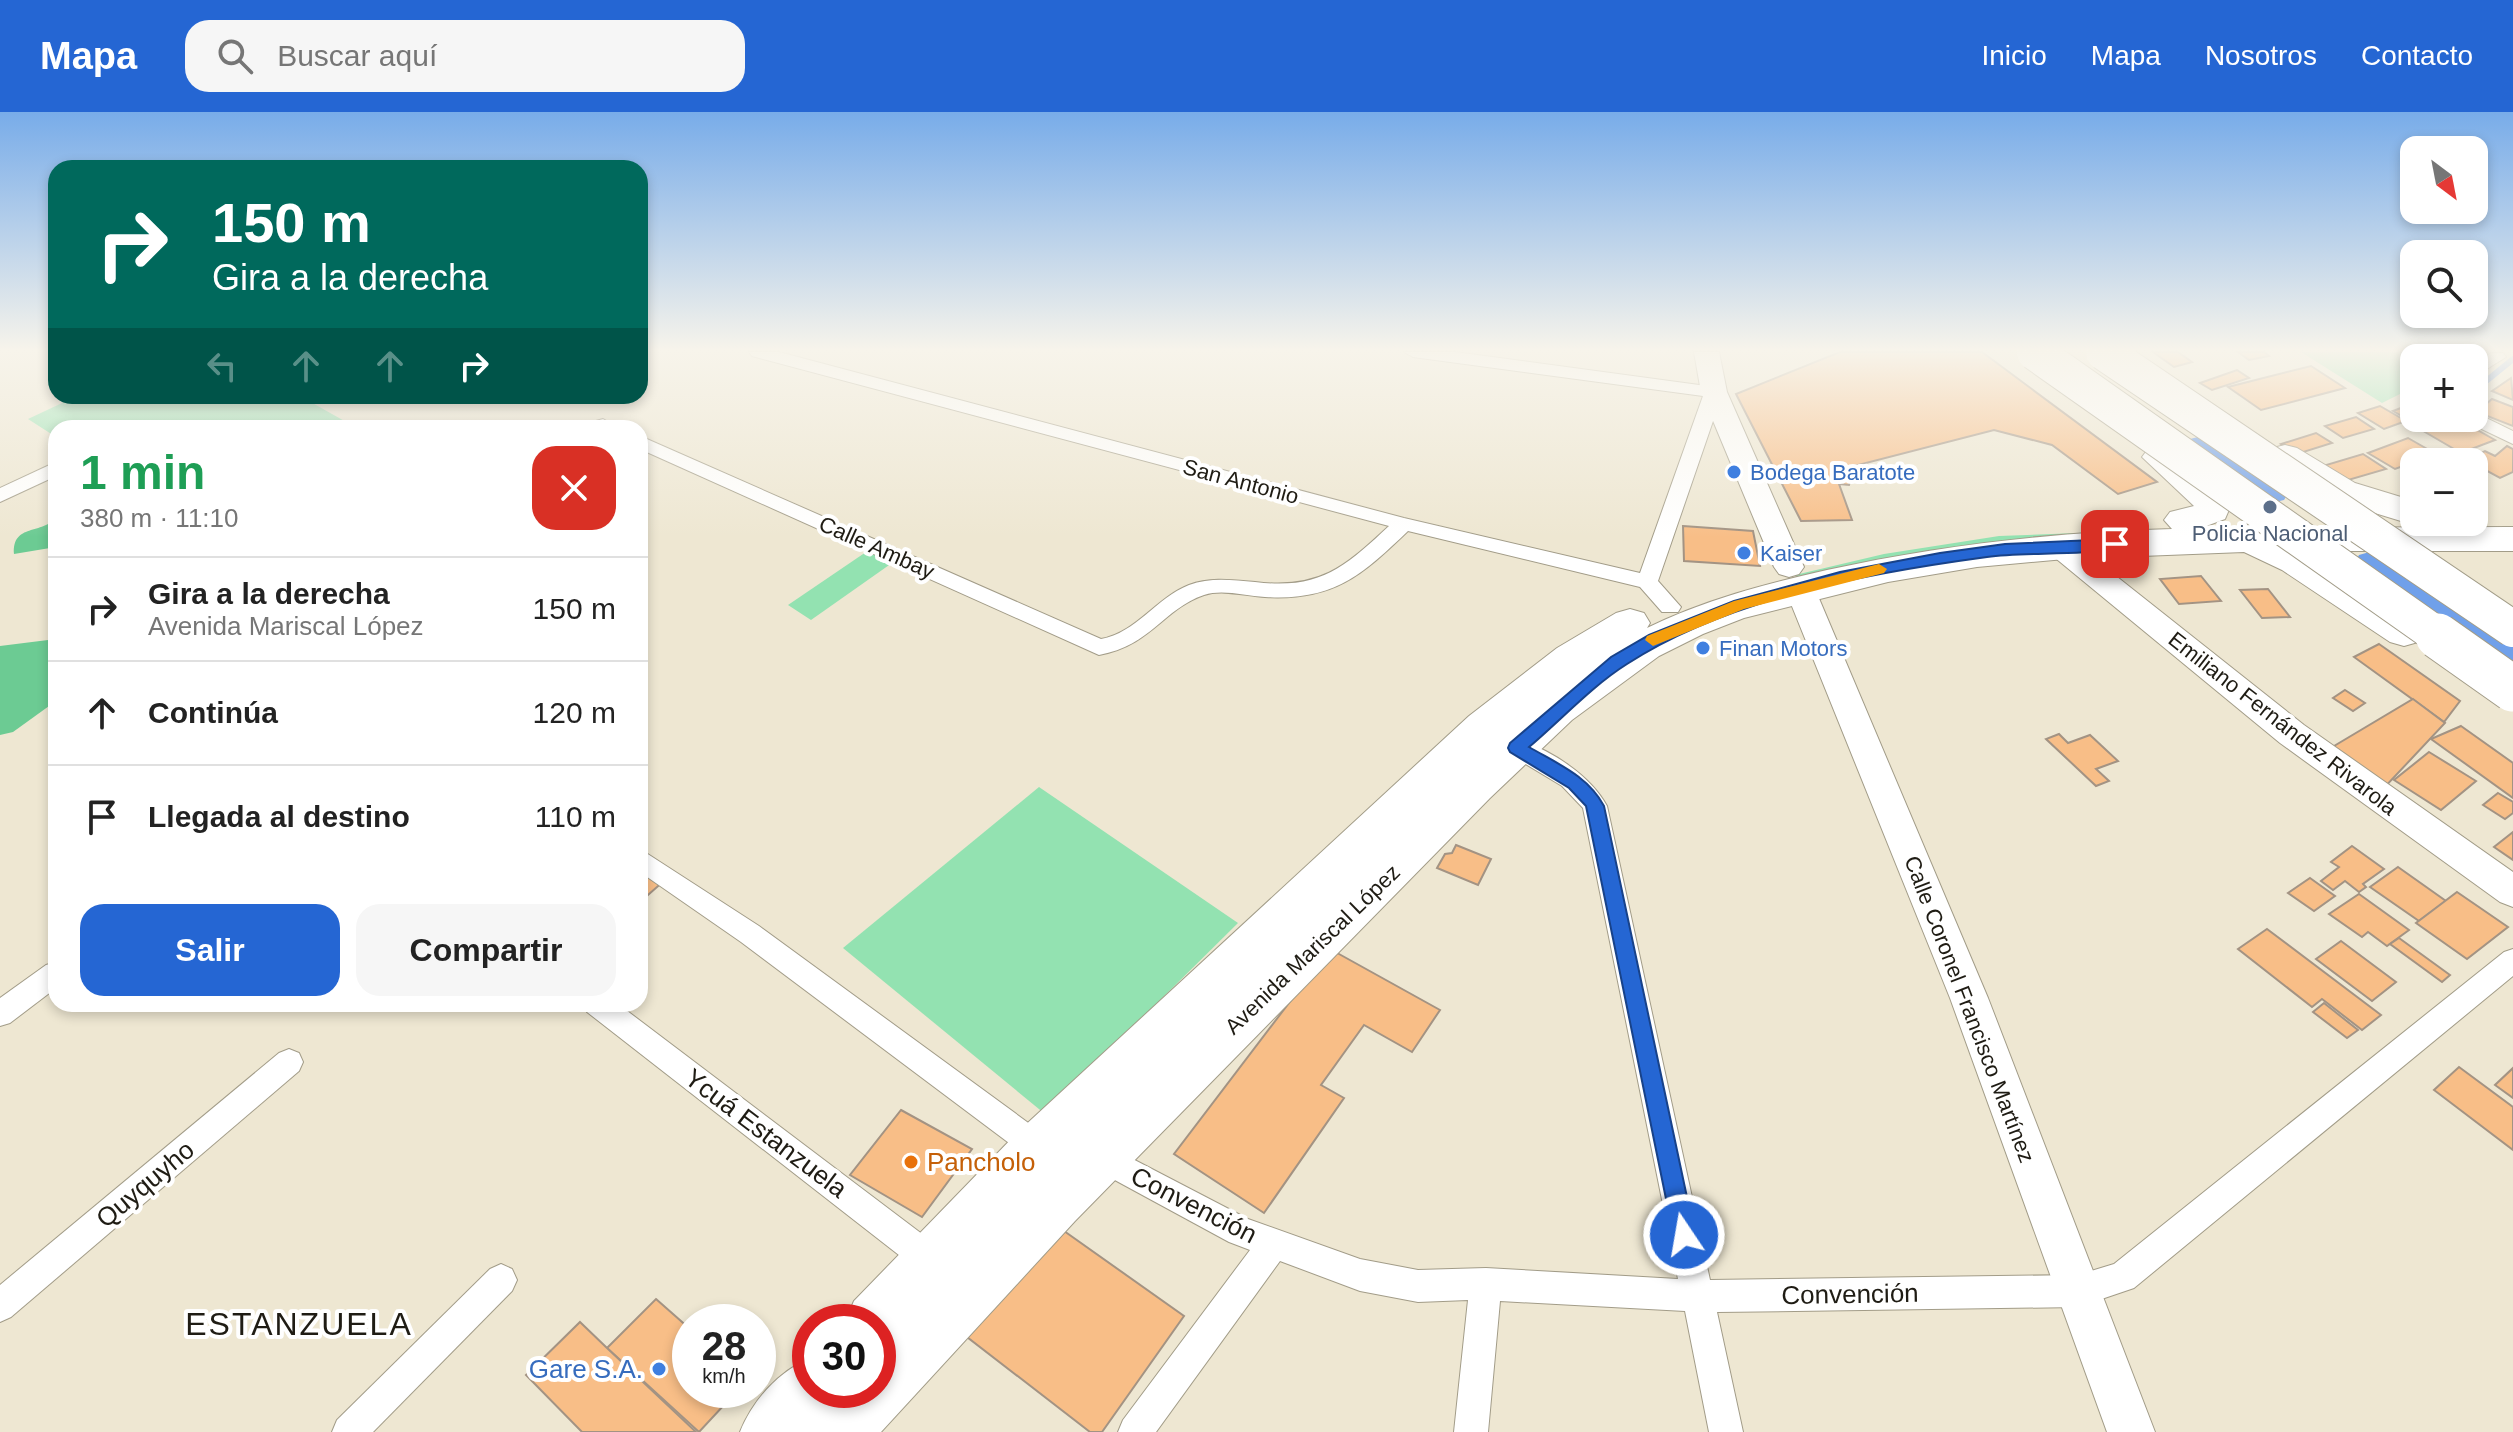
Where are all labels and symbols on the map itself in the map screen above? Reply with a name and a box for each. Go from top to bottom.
north arrow [2400,136,2488,224]
street label: San Antonio [1180,454,1301,509]
place label: Bodega Baratote [1750,460,1915,485]
marker: Bodega Baratote [1725,463,1743,481]
marker: Policia Nacional [2261,498,2279,516]
pin [2081,510,2149,578]
street label: Calle Ambay [815,511,938,584]
place label: Policia Nacional [2192,521,2348,546]
place label: Kaiser [1760,541,1822,566]
marker: Kaiser [1735,544,1753,562]
street label: Emiliano Fernández Rivarola [2164,627,2402,821]
place label: Finan Motors [1719,636,1847,661]
marker: Finan Motors [1694,639,1712,657]
street label: Calle Coronel Francisco Martínez [1899,852,2040,1166]
street label: Avenida Mariscal López [1220,859,1405,1039]
street label: Ycuá Estanzuela [679,1062,853,1204]
street label: Quyquyho [90,1134,200,1234]
place label: Pancholo [927,1147,1035,1177]
marker: Pancholo [902,1153,920,1171]
street label: Convención [1126,1160,1262,1250]
position arrow [1642,1193,1726,1277]
street label: Convención [1781,1278,1919,1310]
speed limit sign: 30 [792,1304,896,1408]
district label: ESTANZUELA [185,1306,413,1342]
place label: Gare S.A. [529,1354,643,1384]
marker: Gare S.A. [650,1360,668,1378]

